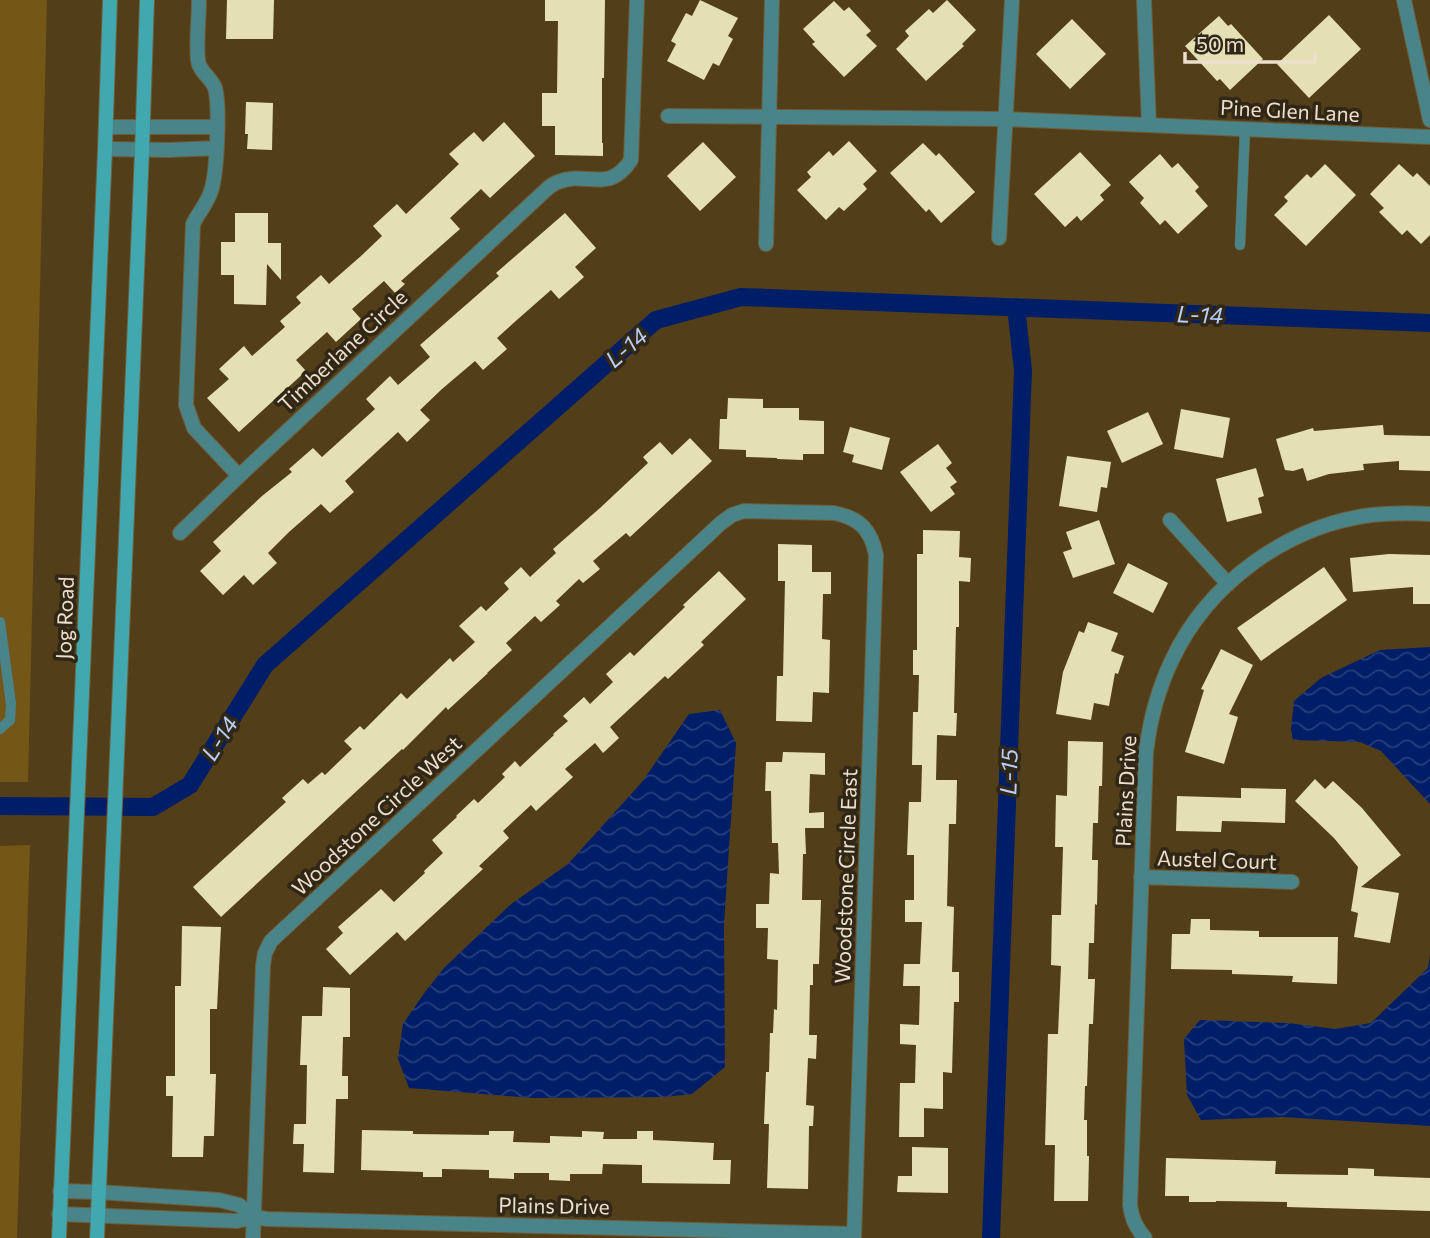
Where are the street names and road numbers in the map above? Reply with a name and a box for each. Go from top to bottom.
street label: Pine Glen Lane [1220,94,1360,126]
street label: Timberlane Circle [272,284,412,416]
street label: Jog Road [50,576,78,660]
street label: Woodstone Circle West [286,730,466,900]
street label: Plains Drive [1110,735,1140,847]
street label: Woodstone Circle East [829,768,861,984]
street label: Austel Court [1157,844,1277,874]
street label: Plains Drive [498,1192,610,1218]

